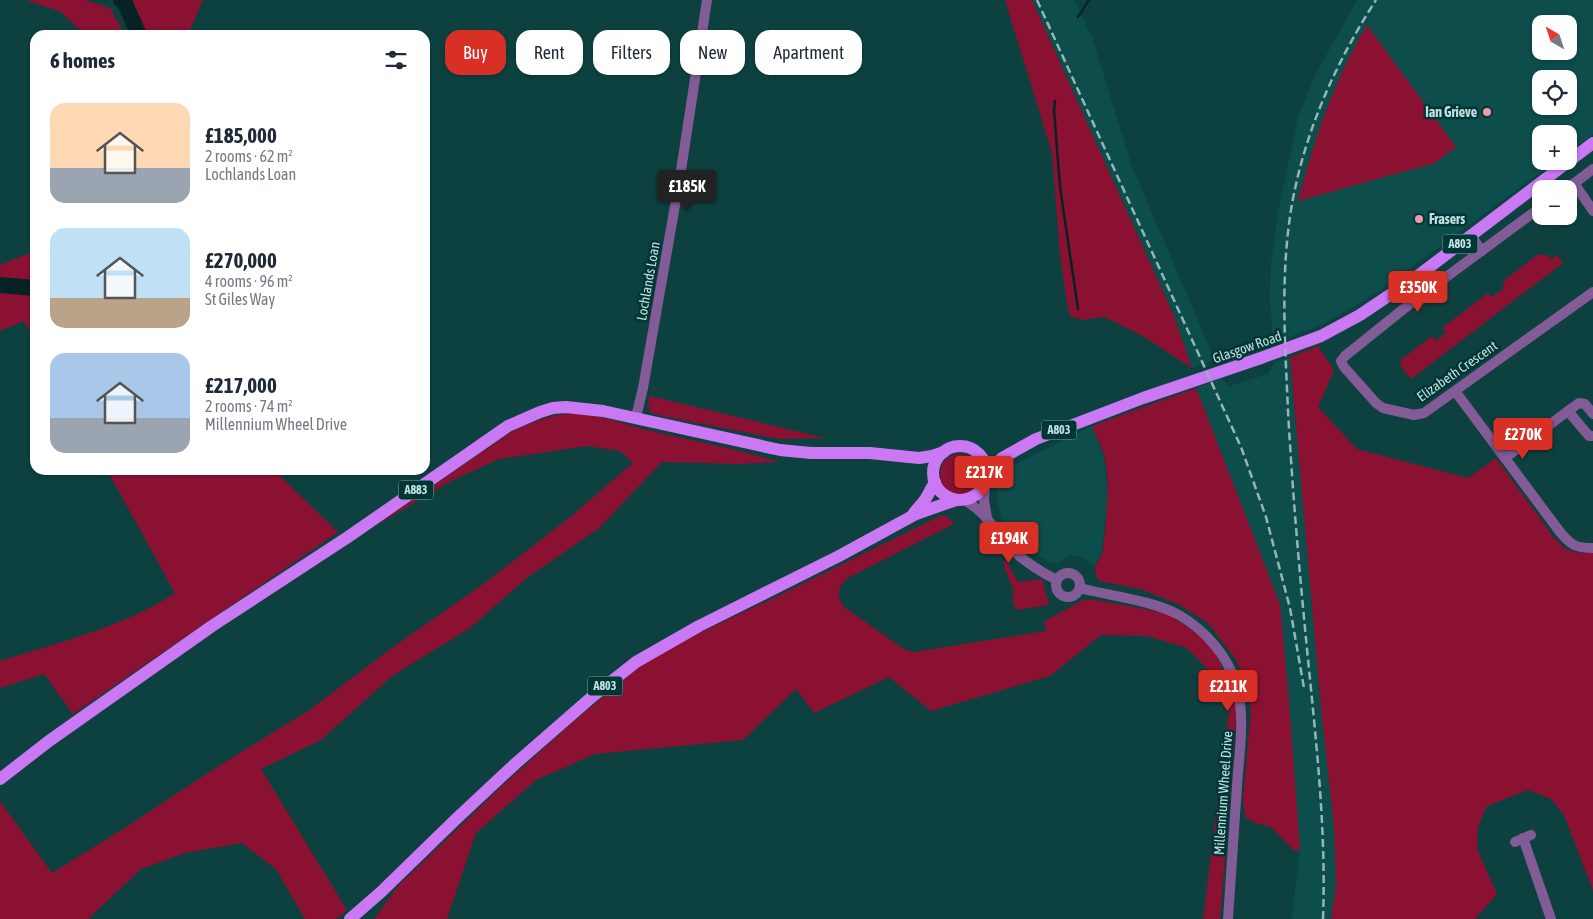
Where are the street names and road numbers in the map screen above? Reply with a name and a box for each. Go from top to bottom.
road number: A803 [1442,234,1478,253]
street label: Lochlands Loan [633,240,663,322]
street label: Glasgow Road [1210,328,1284,366]
street label: Elizabeth Crescent [1414,337,1500,405]
road number: A803 [1042,420,1076,440]
road number: A883 [398,480,434,500]
road number: A803 [588,676,622,696]
street label: Millennium Wheel Drive [1211,730,1235,856]

